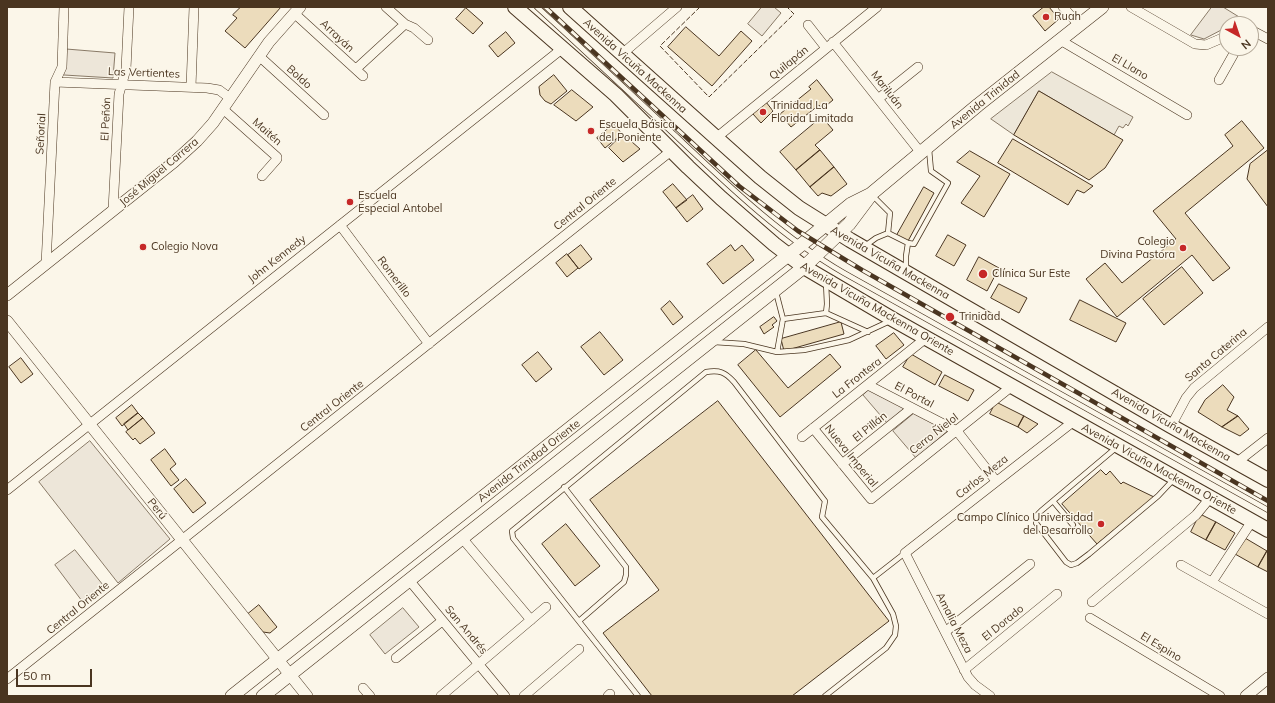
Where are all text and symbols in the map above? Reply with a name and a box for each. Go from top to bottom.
place label: Ruah [1054,10,1081,24]
marker: Ruah [1041,12,1051,22]
street label: Avenida Vicuña Mackenna [580,16,690,116]
north arrow [1219,16,1259,56]
street label: Arrayán [317,17,357,55]
text: N [1238,36,1254,52]
street label: Quilapán [767,43,811,83]
street label: El Llano [1109,51,1151,83]
street label: Boldo [284,62,314,92]
street label: Las Vertientes [108,65,180,81]
street label: Mariluán [868,68,906,112]
street label: Avenida Trinidad [947,68,1023,132]
street label: El Peñón [98,97,114,141]
place label: Trinidad La Florida Limitada [771,99,853,125]
marker: Trinidad La Florida Limitada [758,107,768,117]
street label: Señorial [33,113,49,155]
street label: Maitén [250,116,284,148]
place label: Escuela Básica del Poniente [599,118,675,144]
marker: Escuela Básica del Poniente [586,126,596,136]
street label: José Miguel Carrera [117,135,201,209]
street label: Central Oriente [551,175,619,233]
place label: Escuela Especial Antobel [358,189,442,215]
marker: Escuela Especial Antobel [345,197,355,207]
street label: Avenida Vicuña Mackenna [828,223,952,303]
street label: John Kennedy [245,232,309,286]
place label: Colegio Divina Pastora [1100,235,1175,261]
place label: Colegio Nova [151,240,218,254]
marker: Colegio Nova [138,242,148,252]
marker: Colegio Divina Pastora [1178,243,1188,253]
street label: Romerillo [374,254,414,300]
street label: Avenida Vicuña Mackenna Oriente [798,259,956,359]
place label: Clínica Sur Este [992,267,1070,281]
marker: Clínica Sur Este [977,268,989,280]
place label: Trinidad [959,310,1000,324]
marker: Trinidad [944,311,956,323]
street label: Santa Caterina [1182,325,1250,385]
street label: La Frontera [830,355,884,401]
street label: Central Oriente [298,377,366,435]
street label: El Portal [892,379,936,411]
street label: Avenida Vicuña Mackenna [1109,385,1233,465]
street label: El Pillán [850,409,890,445]
street label: Cerro Ñielol [907,411,961,457]
street label: Avenida Trinidad Oriente [475,417,583,505]
street label: Avenida Vicuña Mackenna Oriente [1079,421,1239,517]
street label: Nueva Imperial [822,422,880,490]
street label: Carlos Meza [953,452,1011,502]
street label: Perú [145,496,169,522]
place label: Campo Clínico Universidad del Desarrollo [957,511,1093,537]
marker: Campo Clínico Universidad del Desarrollo [1096,519,1106,529]
street label: Central Oriente [44,579,112,637]
street label: Amalia Meza [933,590,975,656]
street label: El Dorado [979,602,1027,644]
street label: San Andrés [442,603,490,657]
street label: El Espino [1138,630,1184,664]
scale bar [18,661,94,687]
text: 50 m [23,668,51,683]

